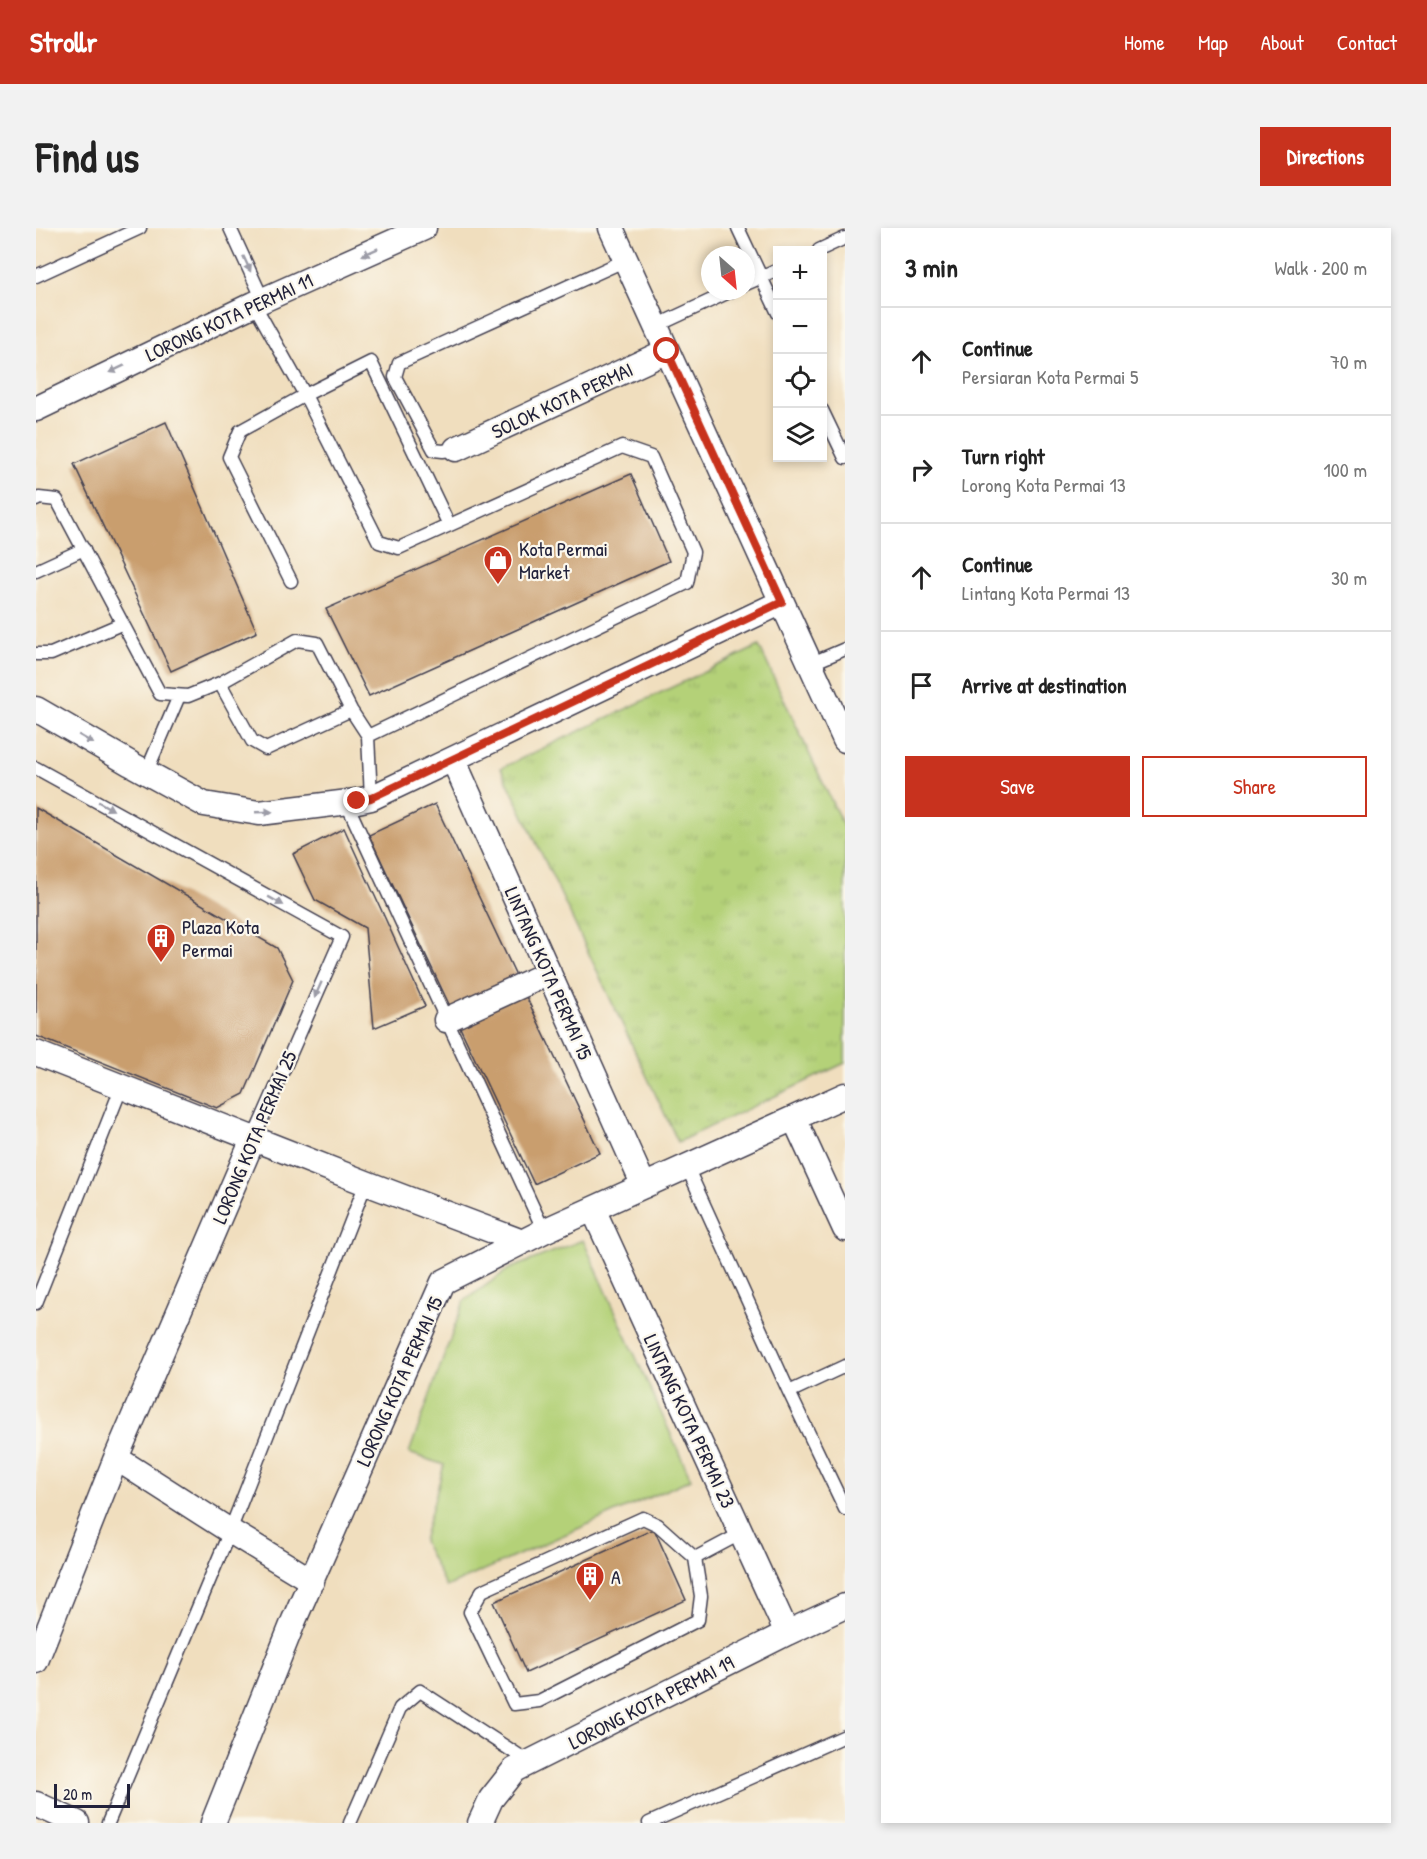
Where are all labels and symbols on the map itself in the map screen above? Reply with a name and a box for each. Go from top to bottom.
north arrow [701,246,755,300]
one-way arrow [361,247,379,257]
one-way arrow [242,255,251,272]
street label: LORONG KOTA PERMAI 11 [141,266,317,368]
route start [653,337,679,363]
street label: SOLOK KOTA PERMAI [487,355,637,445]
one-way arrow [109,365,126,374]
place label: Kota Permai Market [519,535,608,585]
shop icon: Kota Permai Market [482,544,514,586]
one-way arrow [78,733,95,743]
route end [343,787,369,813]
one-way arrow [97,801,114,811]
one-way arrow [254,807,273,816]
street label: LINTANG KOTA PERMAI 15 [499,882,599,1064]
one-way arrow [268,896,285,906]
place label: Plaza Kota Permai [182,913,259,963]
building icon: Plaza Kota Permai [145,922,177,964]
one-way arrow [314,982,323,999]
street label: LORONG KOTA PERMAI 25 [205,1046,303,1228]
street label: LORONG KOTA PERMAI 15 [349,1291,449,1470]
street label: LINTANG KOTA PERMAI 23 [638,1330,742,1512]
building icon: A [574,1560,606,1602]
place label: A [611,1563,621,1590]
street label: LORONG KOTA PERMAI 19 [564,1649,738,1755]
scale bar [54,1781,130,1808]

